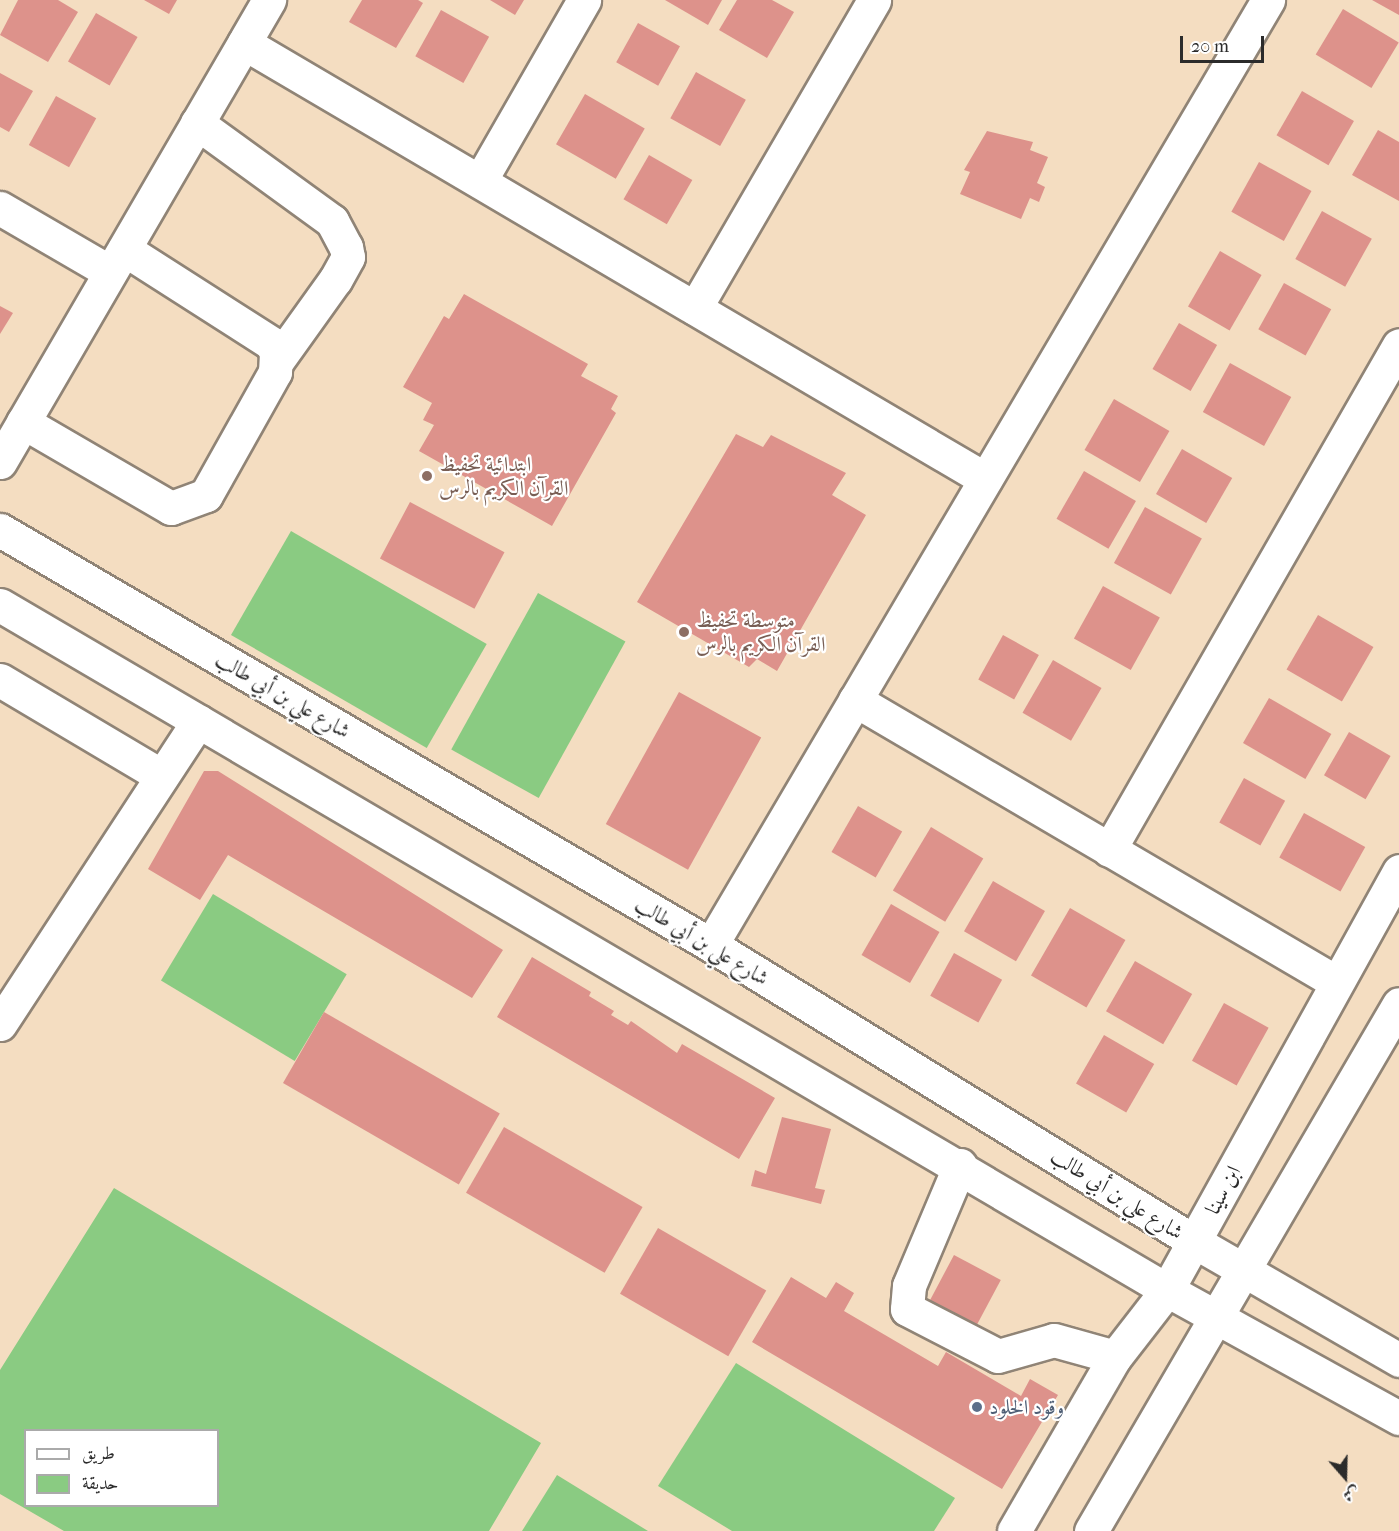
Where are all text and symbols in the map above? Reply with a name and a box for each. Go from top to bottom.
scale bar [1183,24,1267,62]
text: 20 m [1191,36,1229,57]
place label: ابتدائية تحفيظ القرآن الكريم بالرس [439,451,568,501]
marker: ابتدائية تحفيظ القرآن الكريم بالرس [420,469,434,483]
place label: متوسطة تحفيظ القرآن الكريم بالرس [696,607,825,657]
marker: متوسطة تحفيظ القرآن الكريم بالرس [677,625,691,639]
street label: شارع علي بن أبي طالب [211,646,355,744]
street label: شارع علي بن أبي طالب [631,891,773,991]
street label: شارع علي بن أبي طالب [1046,1143,1188,1245]
street label: ابن سينا [1200,1161,1246,1219]
place label: وقود الخلود [989,1394,1064,1420]
marker: وقود الخلود [970,1400,984,1414]
legend [24,1429,219,1507]
text: طريق [82,1443,115,1464]
north arrow [1315,1447,1375,1507]
text: حديقة [82,1473,118,1494]
text: ش [1341,1483,1362,1506]

